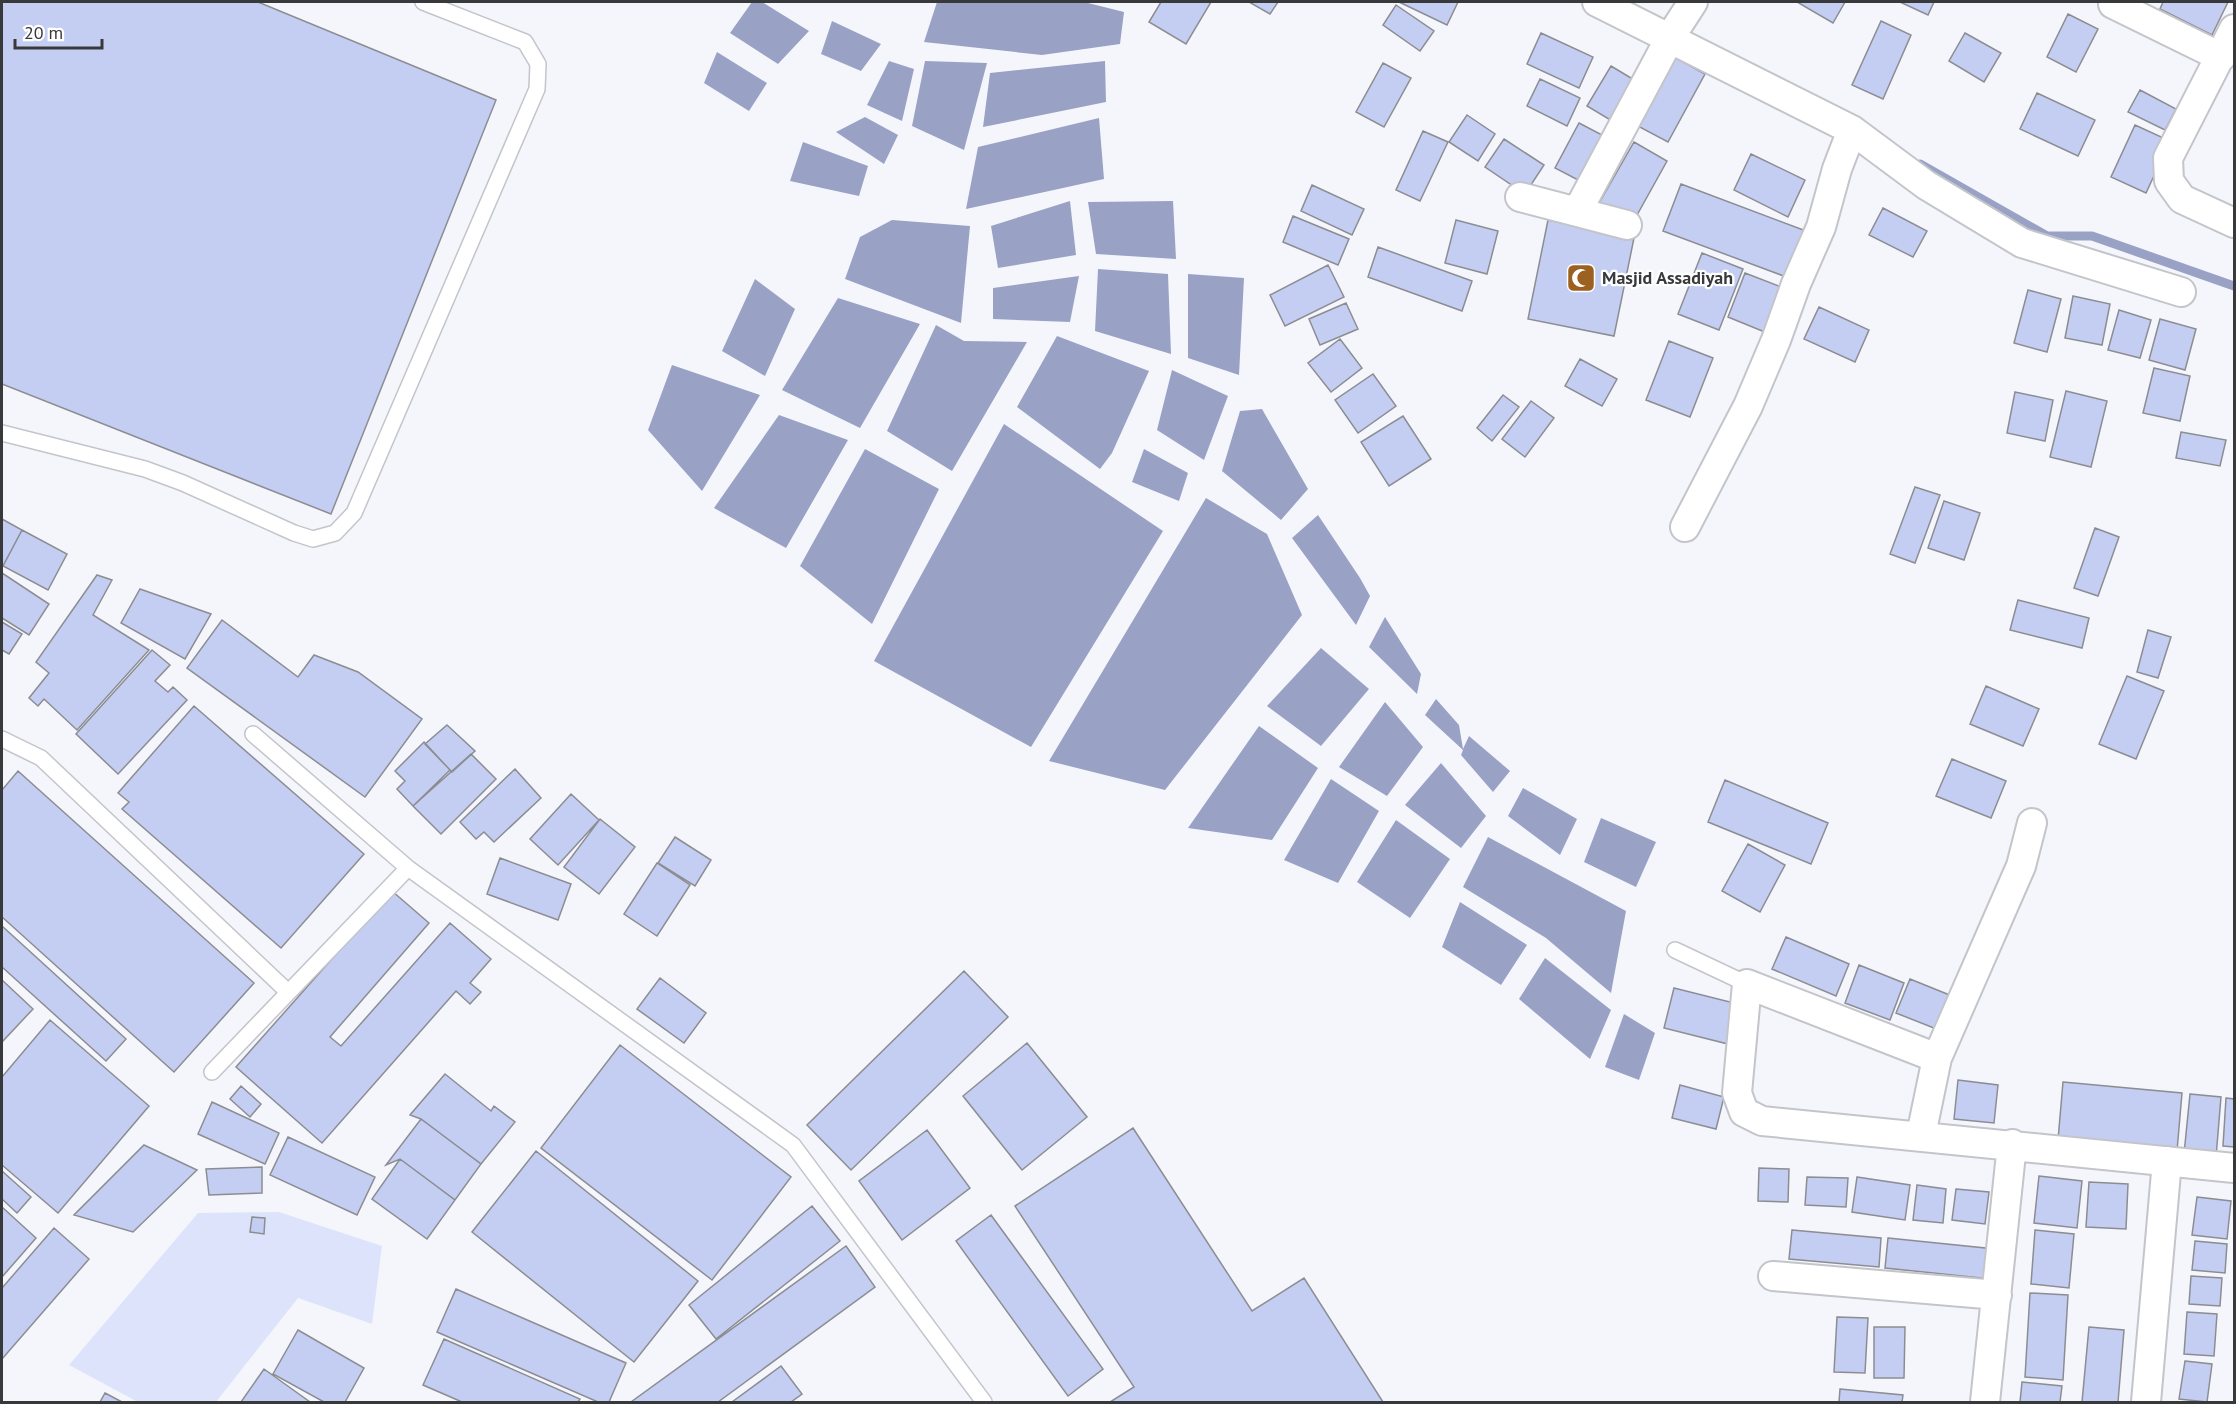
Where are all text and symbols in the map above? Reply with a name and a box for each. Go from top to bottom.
scale bar [15,12,102,50]
text: 20 m [24,21,63,44]
mosque icon: Masjid Assadiyah [1565,262,1597,294]
place label: Masjid Assadiyah [1602,266,1733,289]

